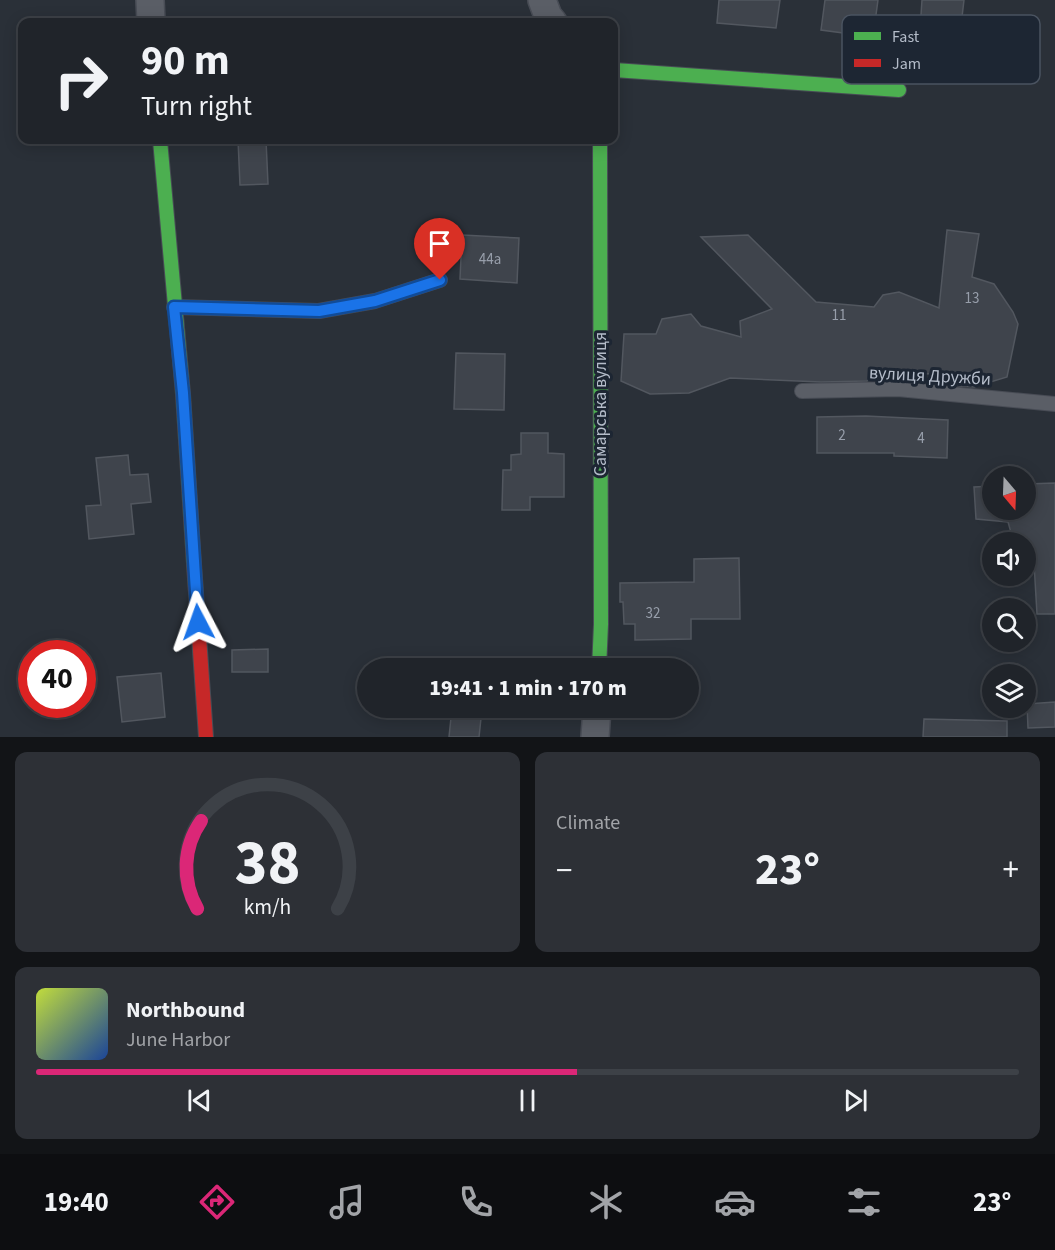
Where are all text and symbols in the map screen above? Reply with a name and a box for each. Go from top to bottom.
legend [842,15,1040,84]
text: Fast [892,26,920,48]
text: 90 m [141,31,230,91]
icon: right [42,42,120,120]
text: Jam [892,53,921,75]
text: Turn right [141,87,252,126]
pin [414,218,465,280]
icon: arrive [423,227,456,260]
house number: 44а [479,249,501,270]
house number: 13 [965,288,979,309]
house number: 11 [832,305,846,326]
street label: Самарська вулиця [588,332,613,476]
street label: вулиця Дружби [868,360,992,392]
house number: 2 [838,425,846,446]
house number: 4 [917,428,925,449]
north arrow [982,466,1036,520]
map controls [982,466,1036,718]
button: sound [982,532,1036,586]
position arrow [166,590,230,654]
button: search [982,598,1036,652]
house number: 32 [646,603,660,624]
speed limit sign: 40 [18,640,96,718]
button: layers [982,664,1036,718]
text: 19:41 · 1 min · 170 m [429,672,627,704]
text: Climate [556,809,620,837]
text: 38 [235,819,300,908]
text: 23° [755,838,820,902]
text: − [556,847,572,894]
text: + [1003,847,1019,894]
text: km/h [244,892,291,923]
text: Northbound [126,994,245,1026]
text: June Harbor [126,1026,230,1054]
icon: previous [183,1084,216,1117]
icon: pause [511,1084,544,1117]
icon: next [839,1084,872,1117]
icon: directions [196,1181,238,1223]
icon: music [326,1181,368,1223]
icon: phone [455,1181,497,1223]
icon: climate [585,1181,627,1223]
icon: car [714,1181,756,1223]
icon: filters [843,1181,885,1223]
text: 19:40 [44,1183,109,1222]
text: 23° [973,1183,1011,1222]

